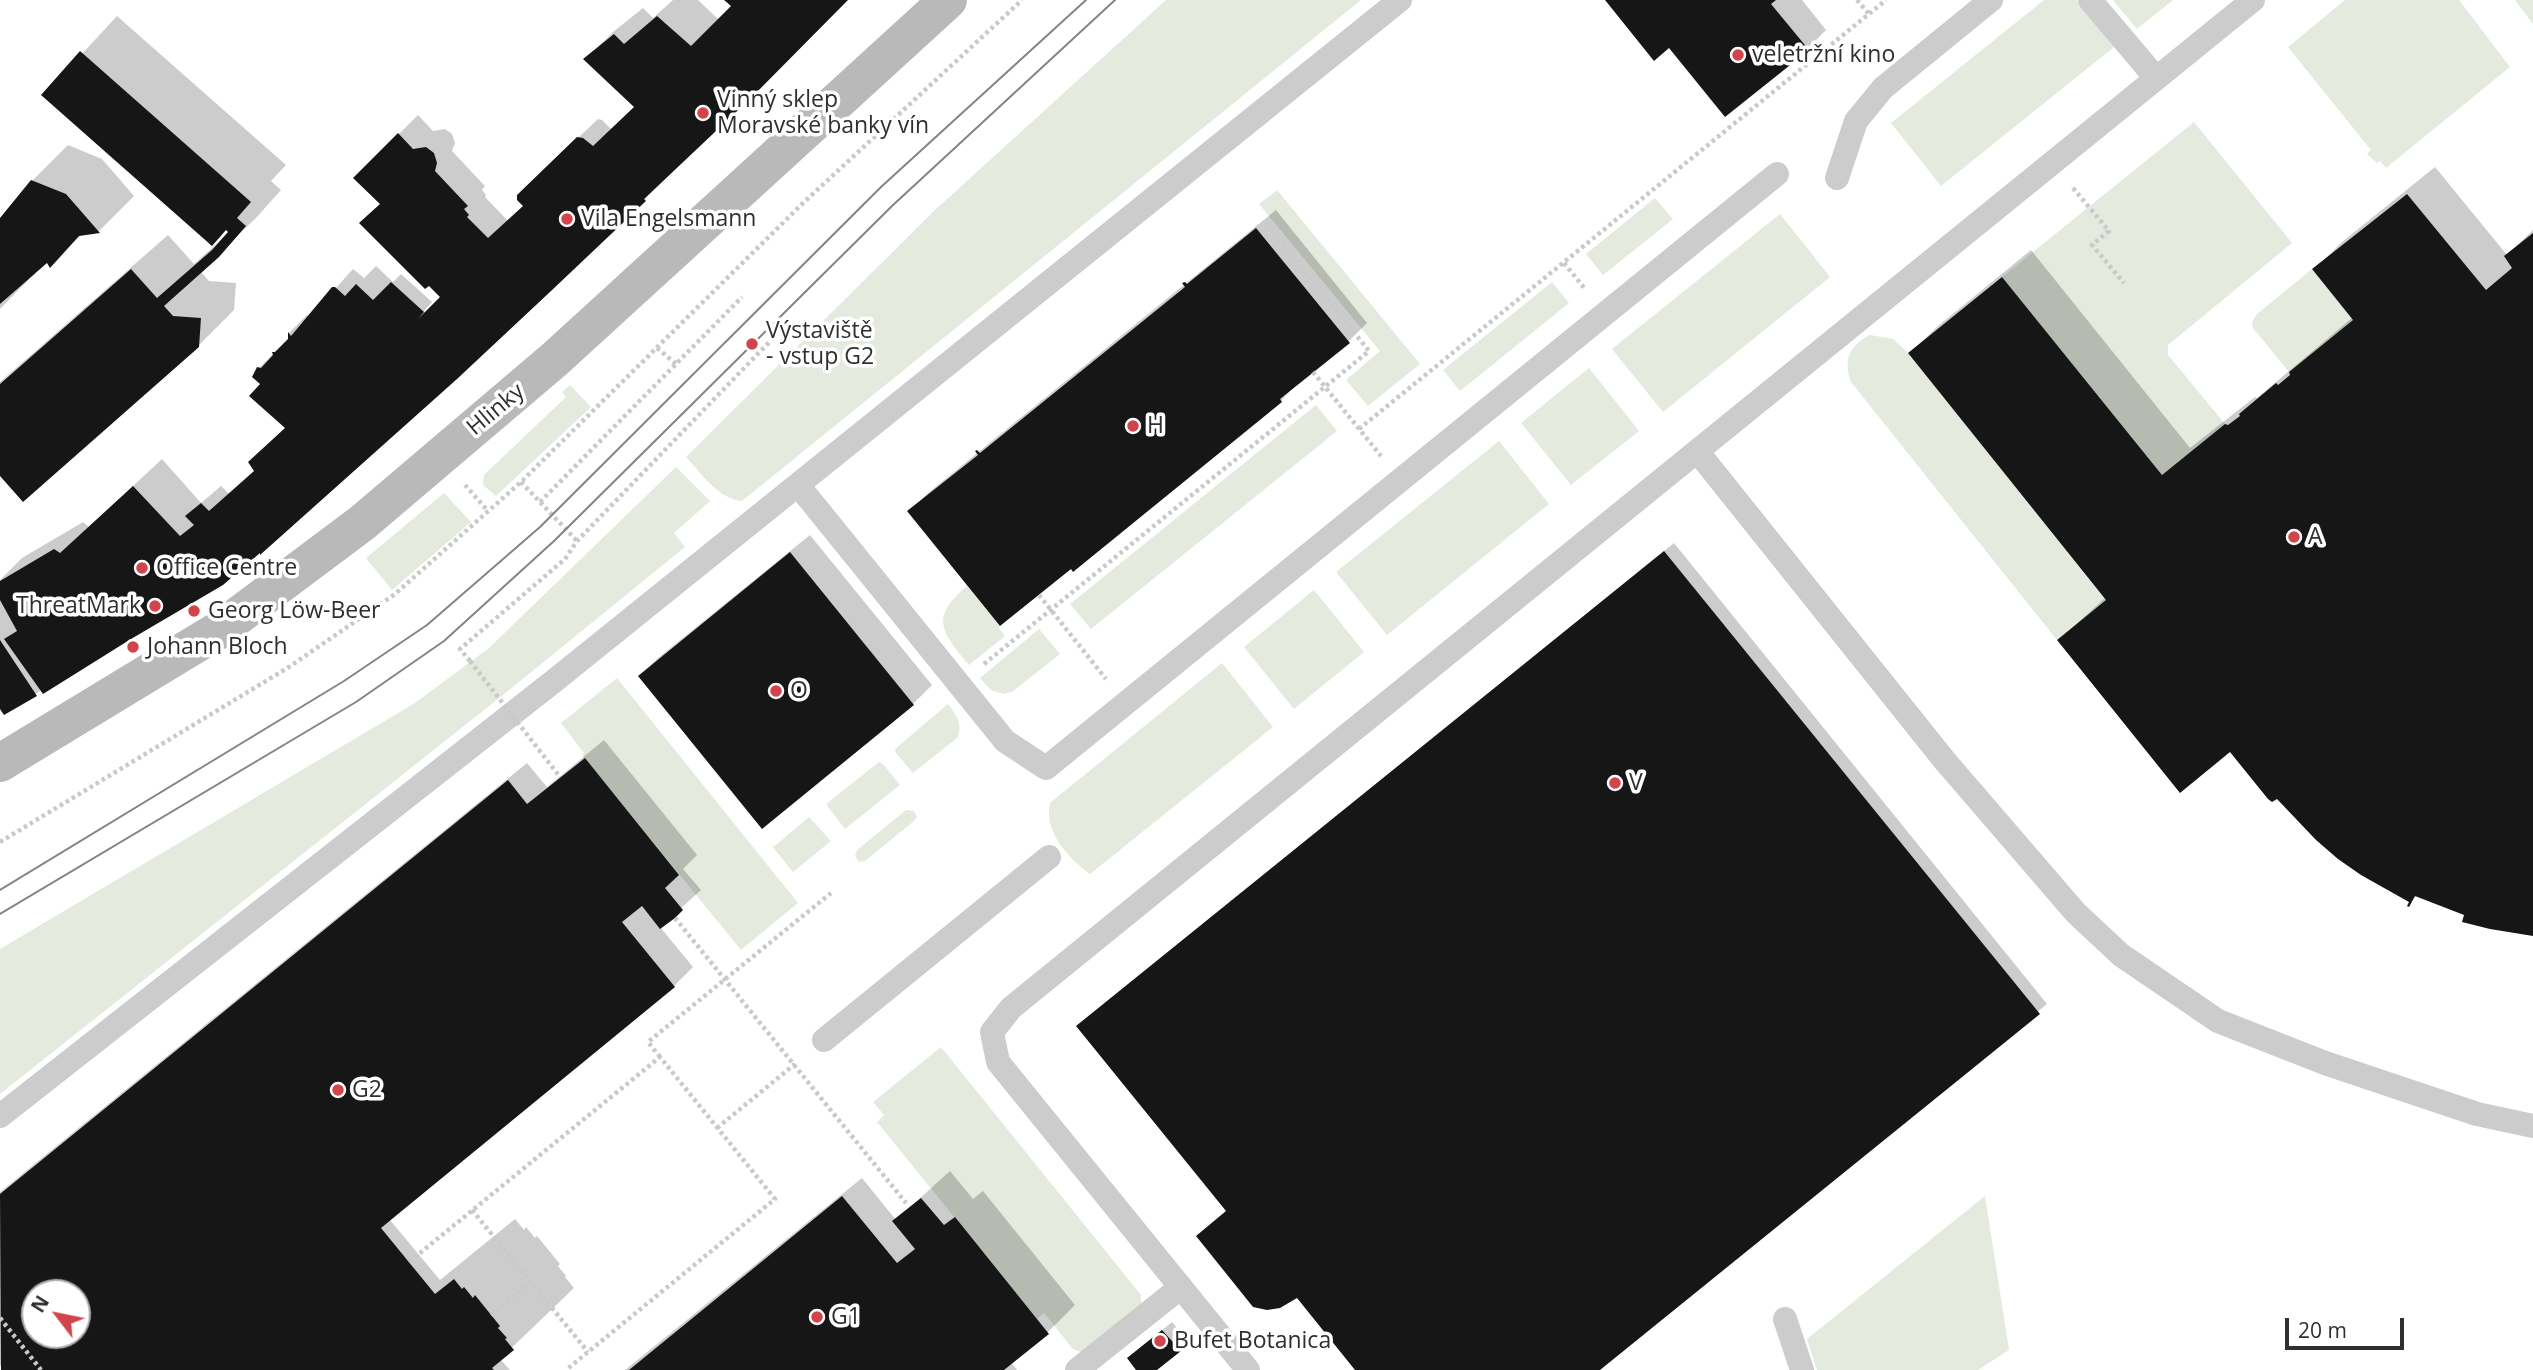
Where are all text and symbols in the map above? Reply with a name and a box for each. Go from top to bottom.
place label: veletržní kino [1752,41,1895,69]
marker: veletržní kino [1730,47,1746,63]
place label: Vinný sklep Moravské banky vín [717,86,929,140]
marker: Vinný sklep Moravské banky vín [695,105,711,121]
place label: Vila Engelsmann [581,205,756,233]
marker: Vila Engelsmann [559,211,575,227]
place label: Výstaviště - vstup G2 [766,317,874,371]
marker: Výstaviště - vstup G2 [744,336,760,352]
street label: Hlinky [462,378,530,442]
place label: H [1147,412,1164,440]
marker: H [1125,418,1141,434]
place label: A [2308,523,2323,551]
marker: A [2286,529,2302,545]
place label: Office Centre [156,554,297,582]
marker: Office Centre [134,560,150,576]
place label: ThreatMark [16,592,141,620]
place label: Georg Löw-Beer [208,597,380,625]
marker: ThreatMark [147,598,163,614]
marker: Georg Löw-Beer [186,603,202,619]
place label: Johann Bloch [147,633,288,661]
marker: Johann Bloch [125,639,141,655]
place label: O [790,677,808,705]
marker: O [768,683,784,699]
place label: V [1629,769,1643,797]
marker: V [1607,775,1623,791]
place label: G2 [352,1076,382,1104]
marker: G2 [330,1082,346,1098]
north arrow [21,1279,91,1349]
text: N [25,1290,55,1317]
place label: G1 [831,1303,861,1331]
scale bar [2288,1304,2407,1348]
marker: G1 [809,1309,825,1325]
text: 20 m [2298,1316,2347,1344]
place label: Bufet Botanica [1174,1327,1331,1355]
marker: Bufet Botanica [1152,1333,1168,1349]

